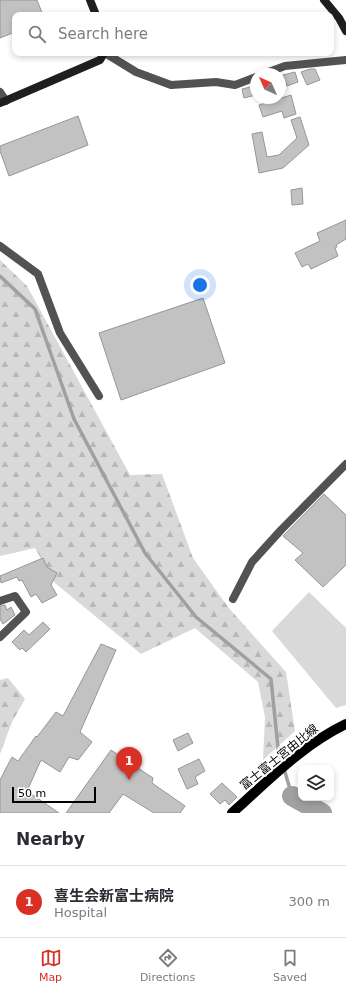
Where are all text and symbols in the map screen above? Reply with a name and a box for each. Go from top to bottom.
search box [12,12,334,56]
icon: search [26,23,48,45]
text: Search here [58,25,148,43]
north arrow [250,68,286,104]
your location [190,275,210,295]
street label: 富士富士宮由比線 [237,721,321,793]
pin: 1 [116,747,142,780]
map controls [298,765,334,801]
button: layers [298,765,334,801]
scale bar [12,785,96,804]
text: 50 m [18,787,46,800]
text: Nearby [16,829,85,849]
text: 喜生会新富士病院 [54,887,174,905]
text: 1 [24,894,34,909]
text: 300 m [288,894,330,909]
text: Hospital [54,905,107,920]
tab: Map [39,947,62,984]
tab: Directions [140,947,195,984]
tab: Saved [273,947,307,984]

